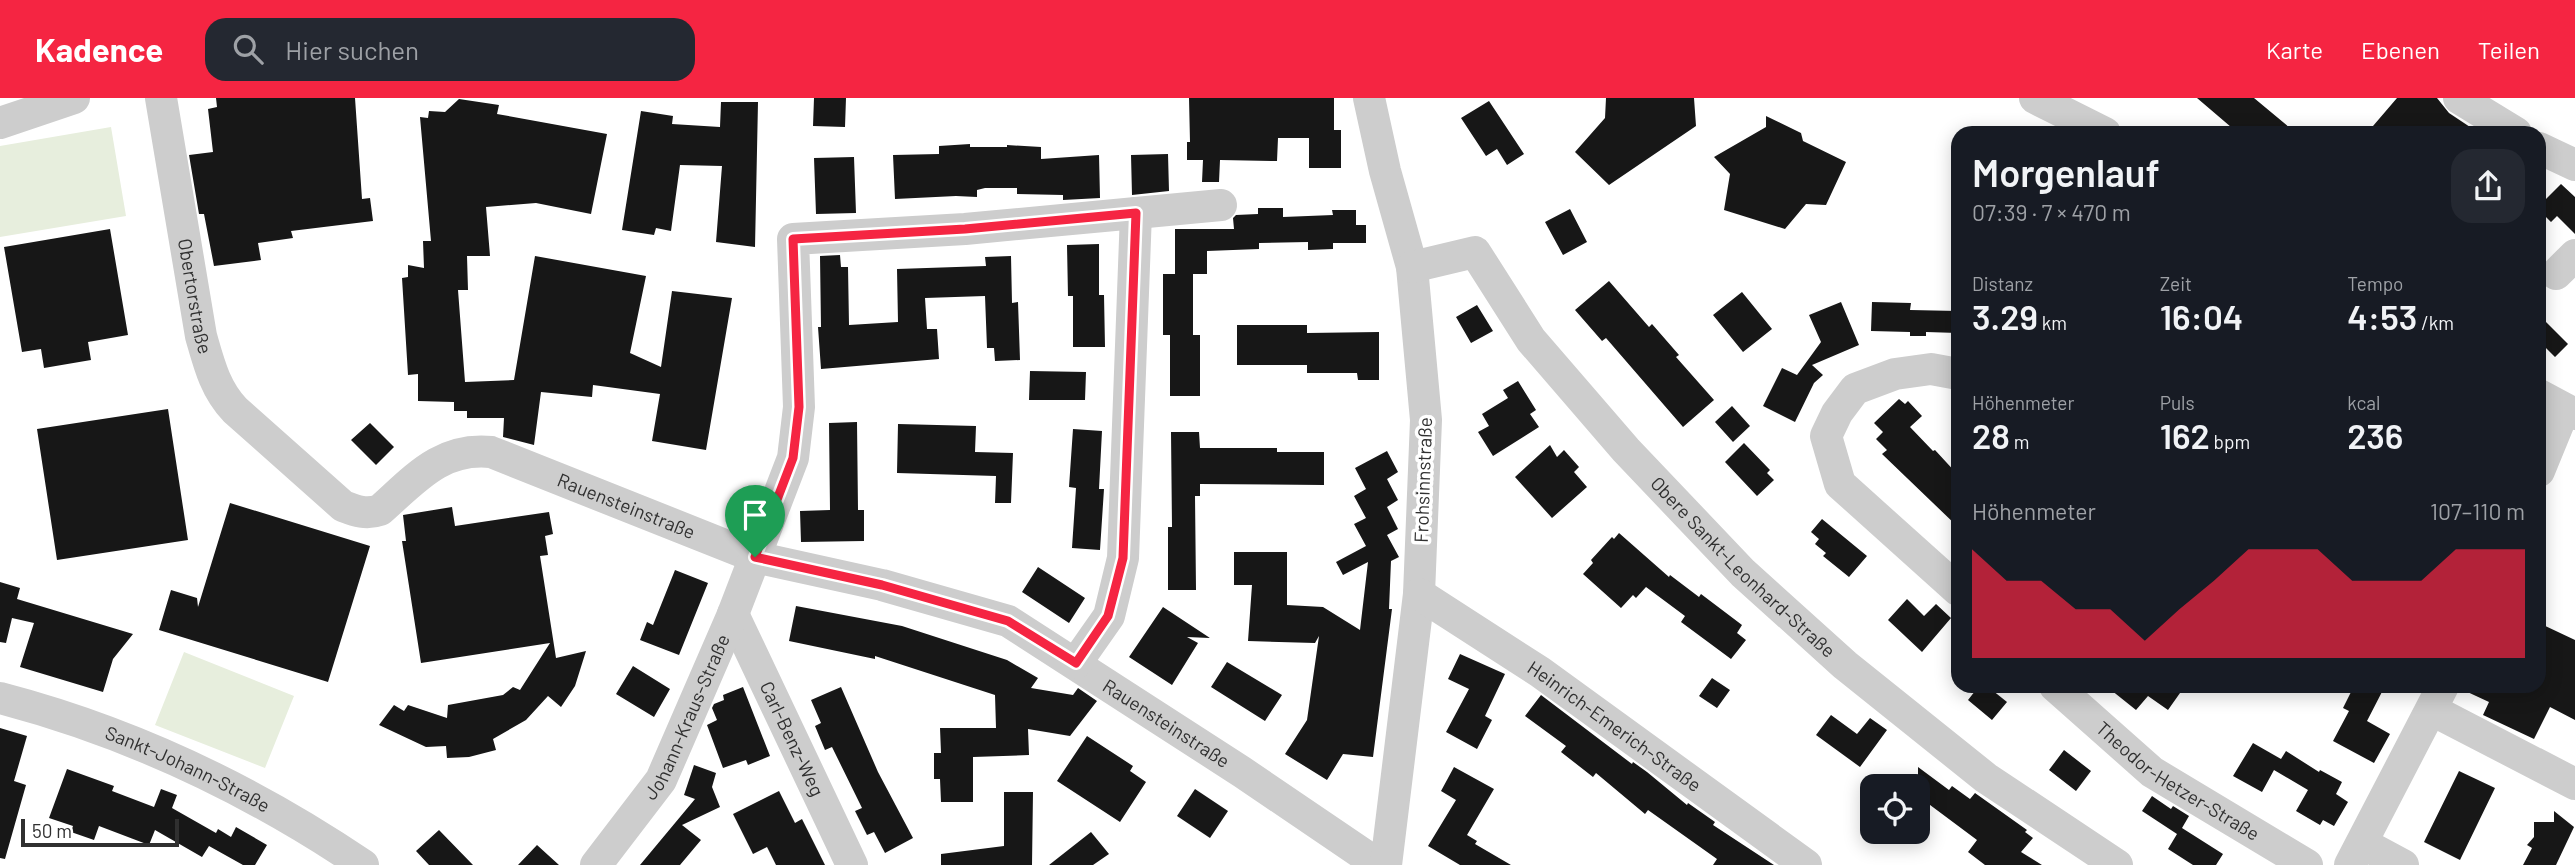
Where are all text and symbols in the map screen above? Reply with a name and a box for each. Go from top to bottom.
search box [205,18,695,81]
text: Kadence [35,29,163,69]
icon: search [229,30,267,68]
text: Hier suchen [285,34,419,65]
text: Karte [2266,35,2323,64]
text: Ebenen [2361,35,2440,64]
text: Teilen [2478,35,2540,64]
text: Morgenlauf [1972,149,2160,195]
button: share [2451,149,2525,223]
text: 07:39 · 7 × 470 m [1972,198,2131,226]
street label: Obertorstraße [174,237,217,356]
text: Distanz [1972,272,2033,295]
text: Zeit [2160,272,2192,295]
text: Tempo [2347,272,2403,295]
text: 3.29 [1972,295,2038,337]
text: 16:04 [2160,295,2243,337]
text: 4:53 [2347,295,2417,337]
text: km [2038,311,2067,334]
text: /km [2417,311,2454,334]
text: Höhenmeter [1972,391,2074,414]
text: Puls [2160,391,2195,414]
text: kcal [2347,391,2380,414]
text: 28 [1972,414,2010,456]
text: 162 [2160,414,2210,456]
text: 236 [2347,414,2403,456]
street label: Frohsinnstraße [1409,417,1436,543]
text: m [2010,430,2029,453]
text: bpm [2210,430,2250,453]
street label: Rauensteinstraße [554,468,699,543]
street label: Obere Sankt-Leonhard-Straße [1646,471,1840,662]
pin [725,485,785,557]
icon: arrive [736,496,774,534]
text: Höhenmeter [1972,497,2096,525]
text: 107–110 m [2430,497,2525,525]
street label: Johann-Kraus-Straße [638,630,734,804]
street label: Heinrich-Emerich-Straße [1524,655,1706,796]
street label: Rauensteinstraße [1099,673,1234,772]
street label: Carl-Benz-Weg [756,677,830,800]
street label: Theodor-Hetzer-Straße [2092,716,2264,845]
street label: Sankt-Johann-Straße [102,720,274,817]
map controls [1860,774,1930,844]
button: locate [1860,774,1930,844]
scale bar [21,816,178,848]
text: 50 m [32,819,72,842]

